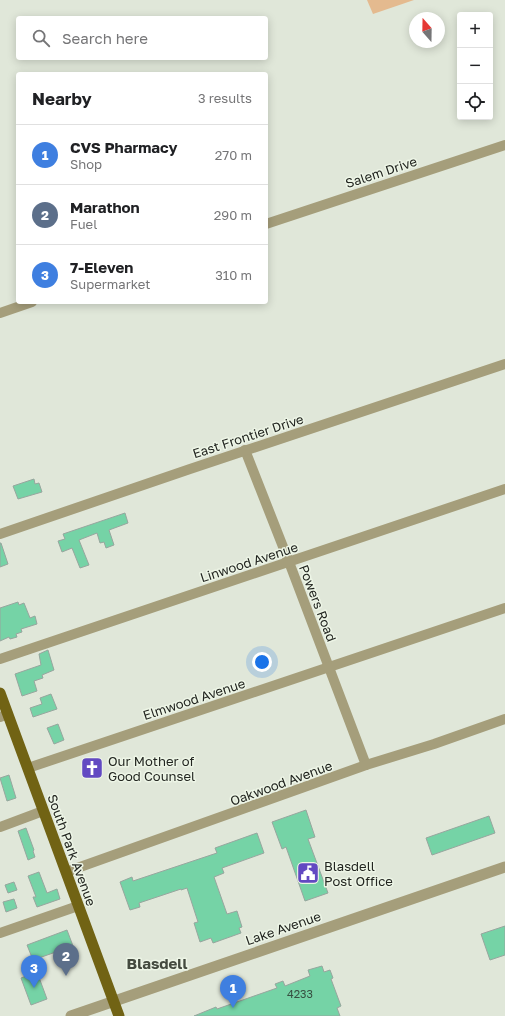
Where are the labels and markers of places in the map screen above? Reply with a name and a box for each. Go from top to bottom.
place label: Our Mother of Good Counsel [108,753,195,784]
church icon: Our Mother of Good Counsel [79,755,105,781]
place label: Blasdell Post Office [324,858,393,889]
public building icon: Blasdell Post Office [295,860,321,886]
pin: 2 [53,943,79,976]
pin: 3 [21,955,47,988]
pin: 1 [220,975,246,1008]

